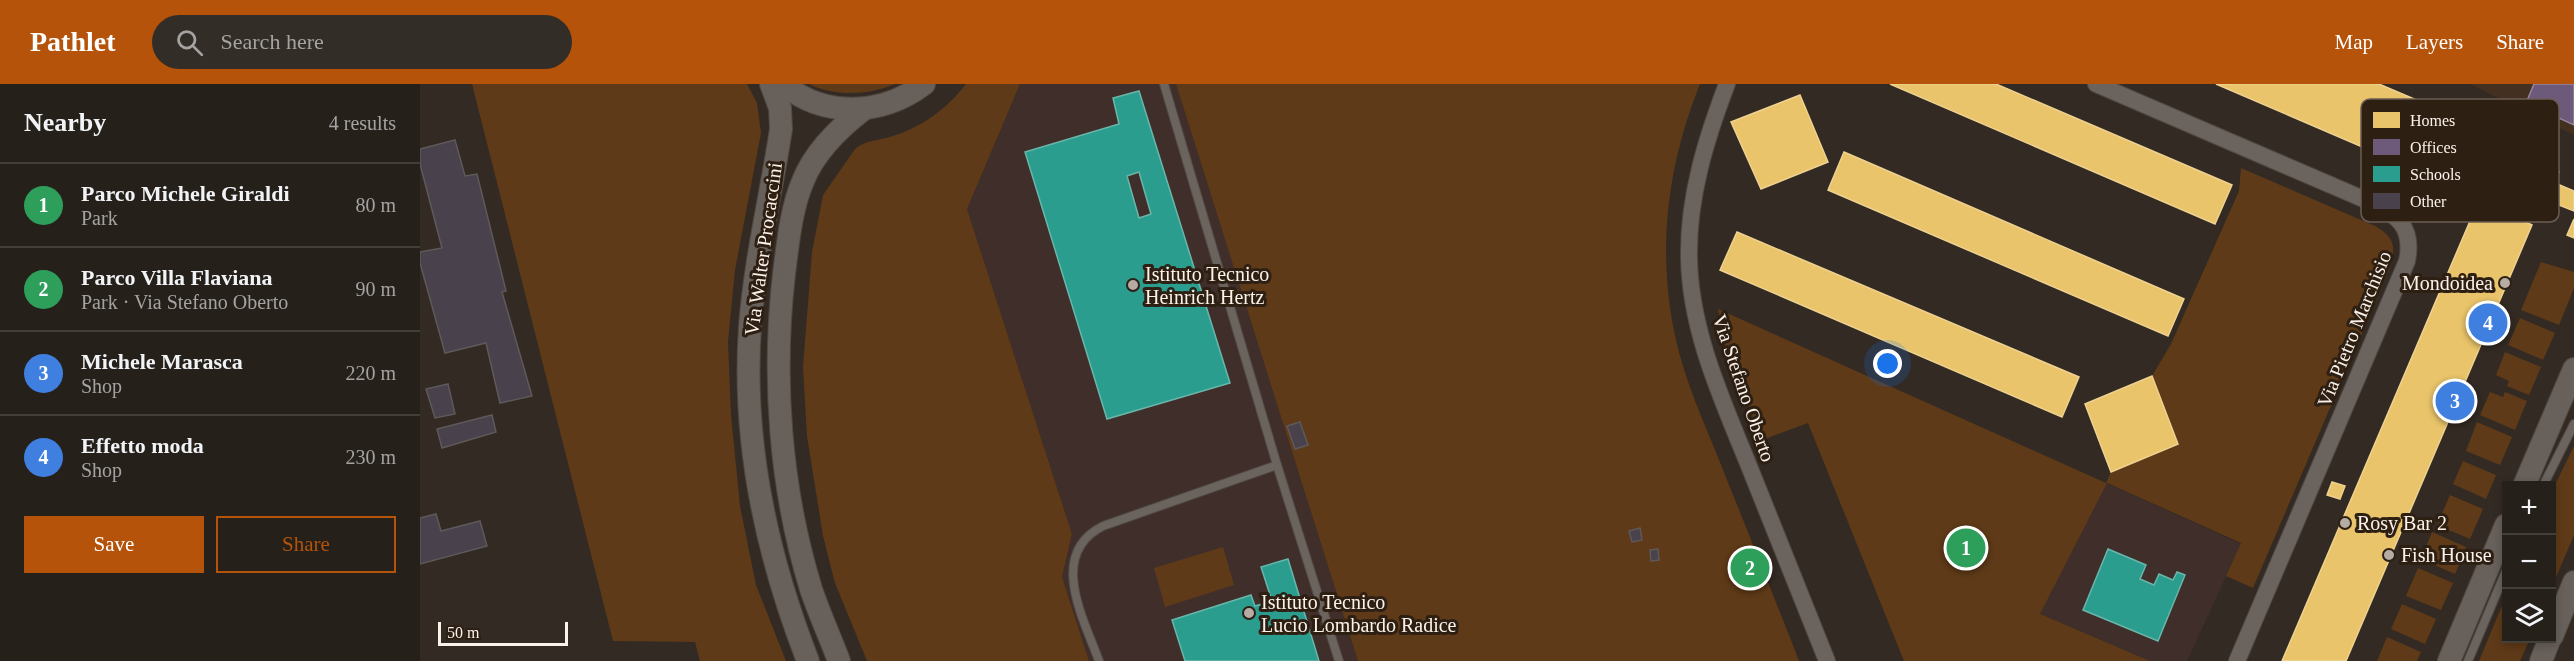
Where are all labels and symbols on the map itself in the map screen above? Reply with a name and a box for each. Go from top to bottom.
legend [2361,99,2559,222]
text: Homes [2410,112,2455,129]
text: Offices [2410,139,2457,156]
street label: Via Walter Procaccini [740,161,786,337]
text: Schools [2410,166,2461,183]
text: Other [2410,193,2447,210]
street label: Via Pietro Marchisio [2313,248,2395,410]
place label: Istituto Tecnico Heinrich Hertz [1145,263,1269,308]
place label: Mondoidea [2402,272,2493,294]
marker: Mondoidea [2498,276,2512,290]
marker: Istituto Tecnico Heinrich Hertz [1126,278,1140,292]
pin: 4 [2468,300,2508,346]
street label: Via Stefano Oberto [1708,311,1780,465]
your location [1873,349,1902,378]
pin: 3 [2436,378,2474,424]
place label: Rosy Bar 2 [2357,512,2447,535]
marker: Rosy Bar 2 [2338,516,2352,530]
pin: 1 [1946,526,1986,570]
place label: Fish House [2401,544,2492,566]
pin: 2 [1730,546,1770,590]
marker: Fish House [2382,548,2396,562]
place label: Istituto Tecnico Lucio Lombardo Radice [1261,591,1457,636]
marker: Istituto Tecnico Lucio Lombardo Radice [1242,606,1256,620]
scale bar [438,619,568,646]

